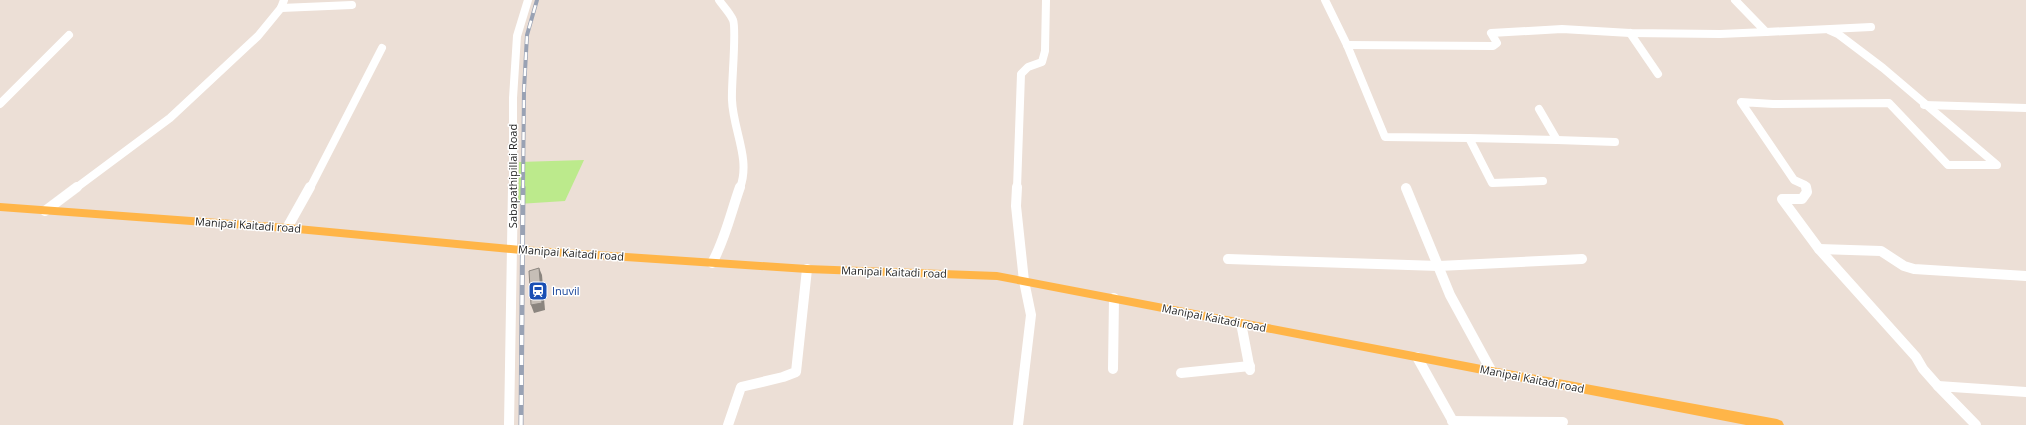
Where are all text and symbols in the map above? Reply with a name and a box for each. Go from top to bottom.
street label: Sabapathipillai Road [505,124,520,228]
street label: Manipai Kaitadi road [195,213,301,236]
street label: Manipai Kaitadi road [518,241,624,264]
street label: Manipai Kaitadi road [841,262,947,281]
station icon: Inuvil [527,280,549,302]
place label: Inuvil [552,283,580,298]
street label: Manipai Kaitadi road [1161,300,1268,335]
street label: Manipai Kaitadi road [1479,361,1586,396]

